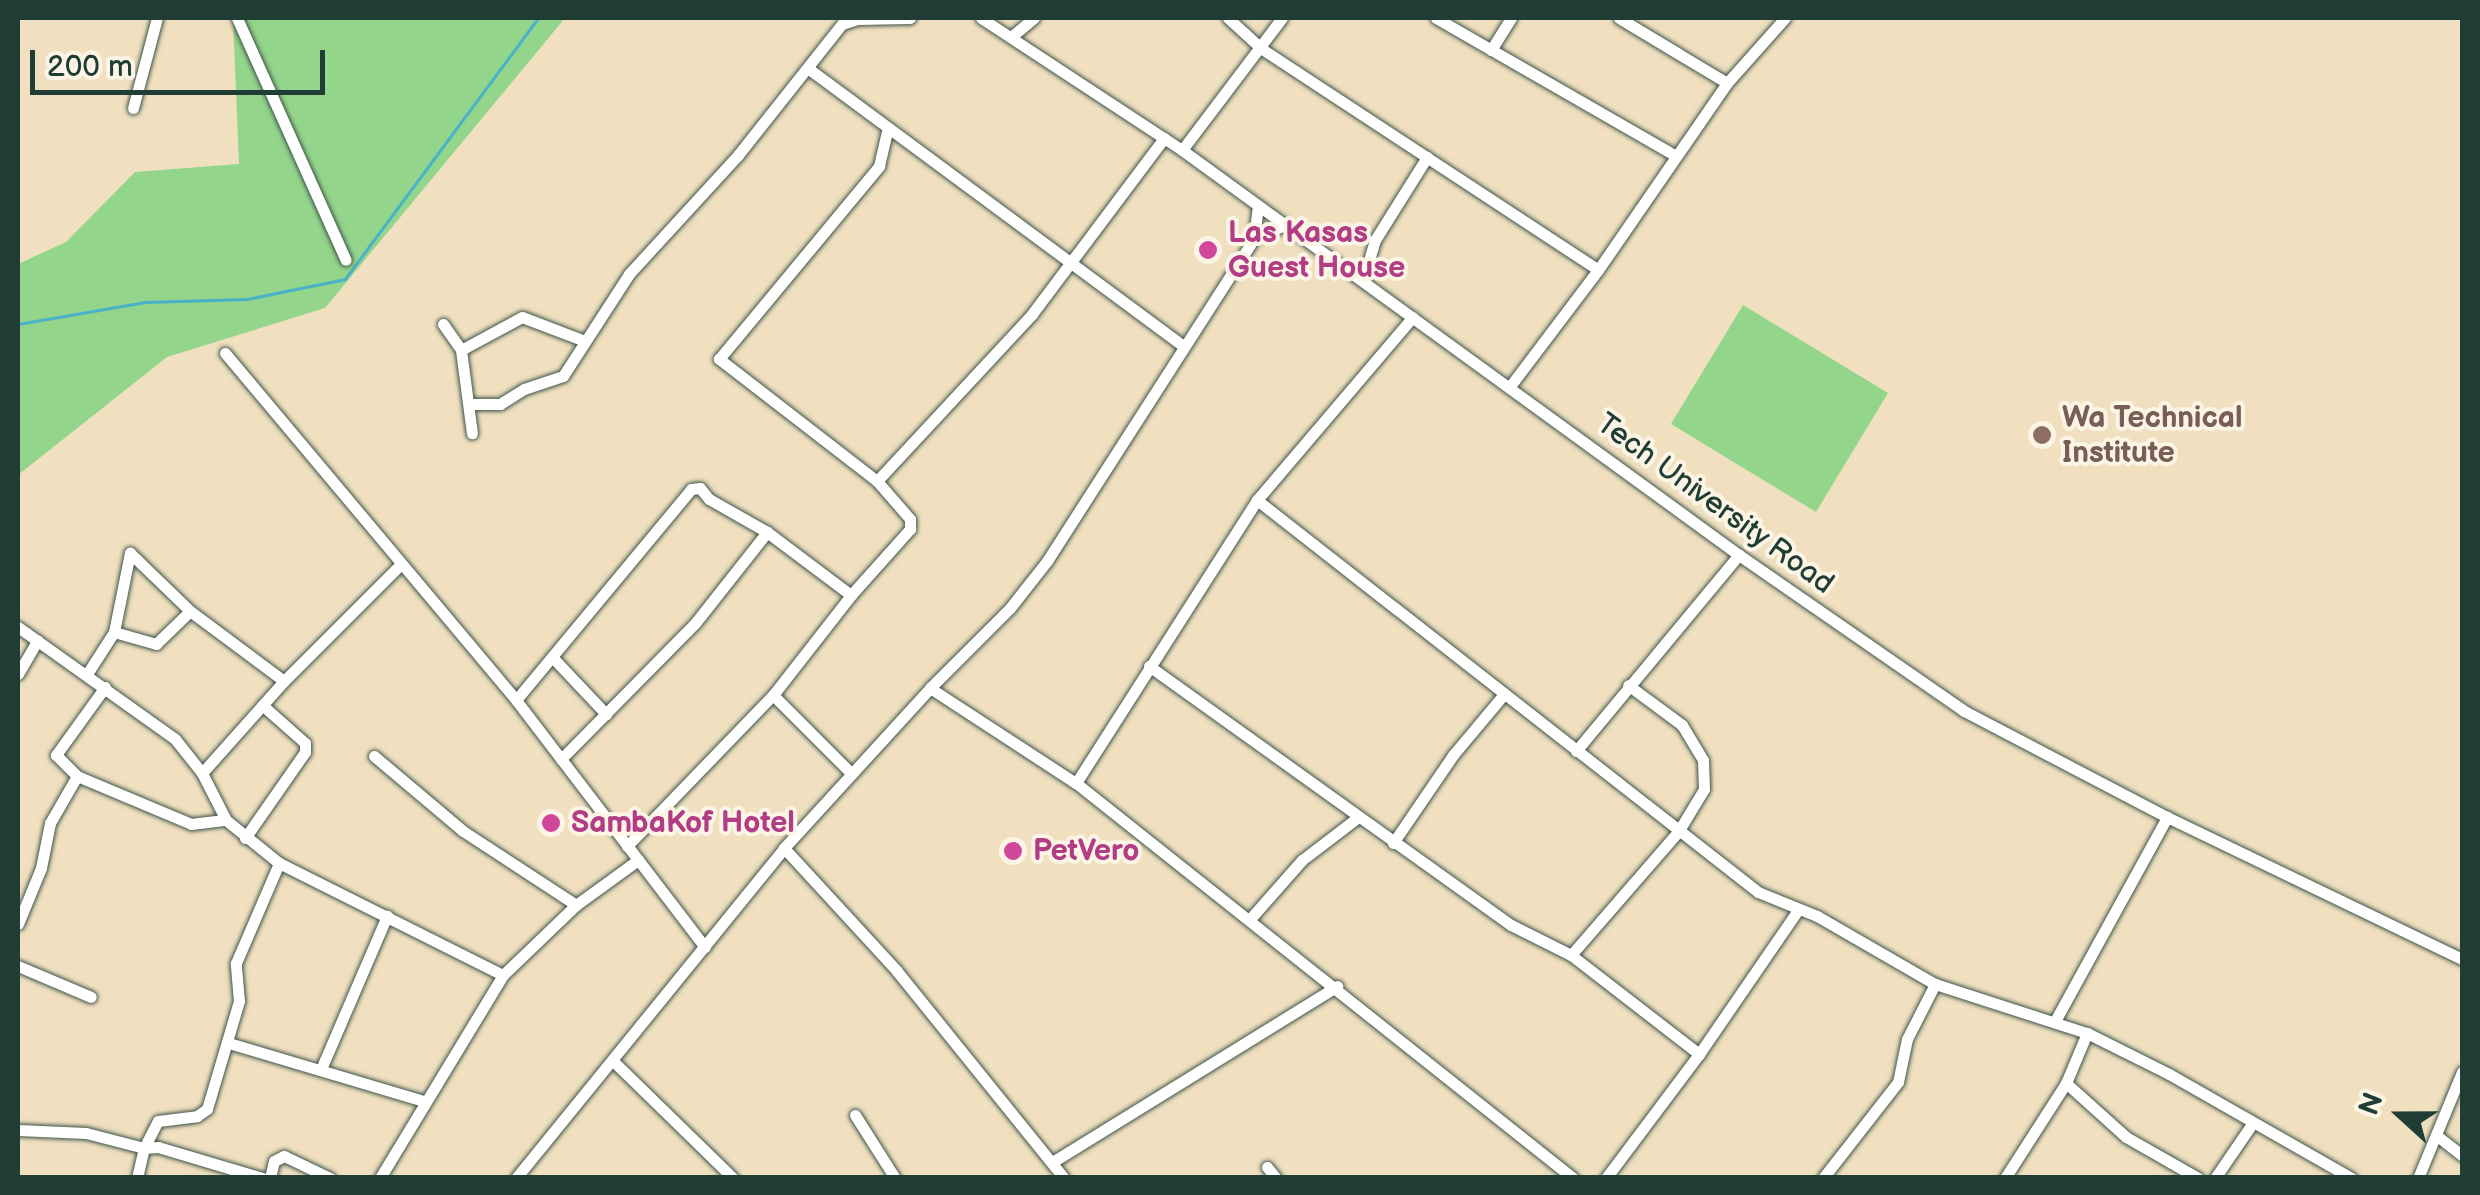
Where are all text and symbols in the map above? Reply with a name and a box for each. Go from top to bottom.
scale bar [35,30,330,92]
text: 200 m [47,49,133,85]
place label: Las Kasas Guest House [1228,215,1405,286]
marker: Las Kasas Guest House [1197,239,1219,261]
place label: Wa Technical Institute [2062,400,2243,470]
street label: Tech University Road [1589,405,1841,603]
marker: Wa Technical Institute [2031,424,2053,446]
place label: SambaKof Hotel [571,805,795,841]
marker: SambaKof Hotel [540,812,562,834]
place label: PetVero [1033,833,1139,869]
marker: PetVero [1002,840,1024,862]
north arrow [2350,1065,2450,1165]
text: N [2352,1088,2391,1120]

